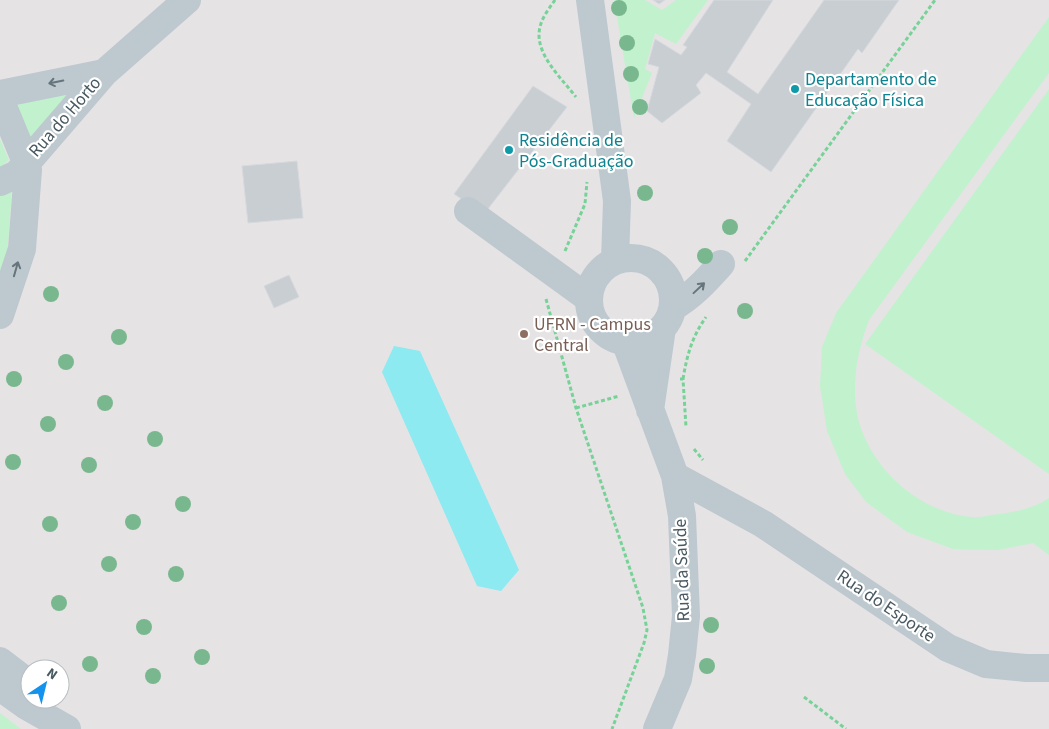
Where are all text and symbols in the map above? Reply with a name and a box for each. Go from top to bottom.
place label: Departamento de Educação Física [805,67,937,113]
street label: Rua do Horto [23,71,107,163]
one-way arrow [48,78,64,88]
marker: Departamento de Educação Física [789,83,801,95]
place label: Residência de Pós-Graduação [519,128,634,174]
marker: Residência de Pós-Graduação [503,144,515,156]
one-way arrow [12,261,22,277]
one-way arrow [692,282,705,294]
place label: UFRN - Campus Central [534,312,651,358]
marker: UFRN - Campus Central [518,328,530,340]
street label: Rua da Saúde [668,518,696,622]
street label: Rua do Esporte [832,564,940,648]
north arrow [20,659,70,709]
text: N [42,663,61,685]

